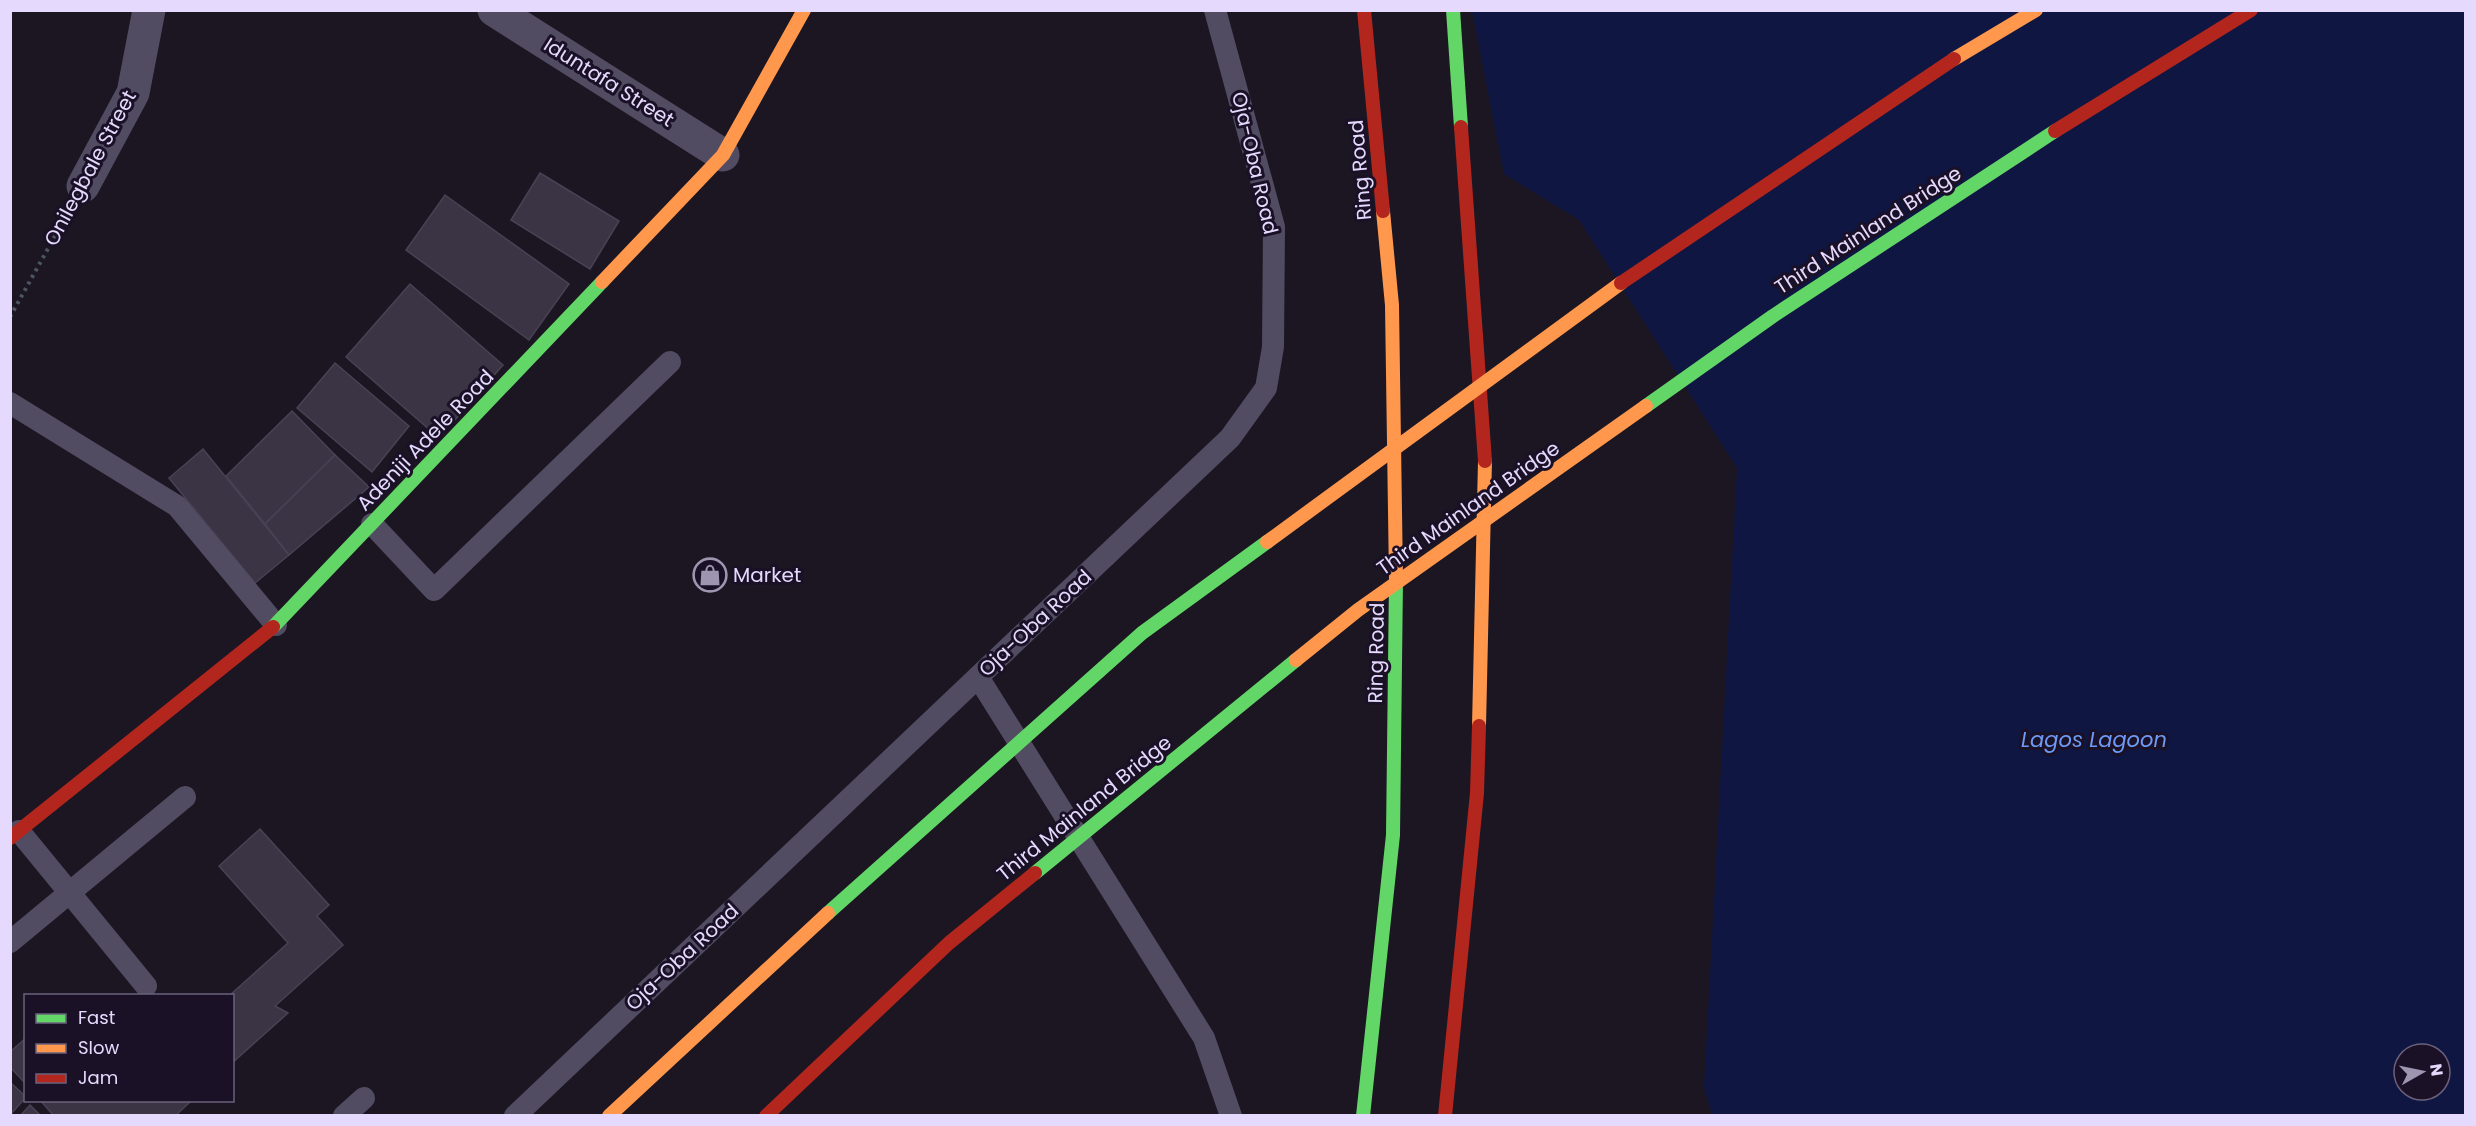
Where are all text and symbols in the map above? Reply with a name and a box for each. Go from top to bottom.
street label: Iduntafa Street [538,31,680,133]
street label: Onilegbale Street [37,85,143,251]
street label: Oja-Oba Road [1225,89,1285,237]
street label: Ring Road [1342,119,1378,221]
street label: Third Mainland Bridge [1769,159,1967,301]
street label: Adeniji Adele Road [350,363,500,517]
street label: Third Mainland Bridge [1371,434,1565,582]
shop icon: Market [692,557,728,593]
place label: Market [733,561,801,589]
street label: Oja-Oba Road [972,563,1098,683]
street label: Ring Road [1361,602,1391,704]
water label: Lagos Lagoon [2021,725,2167,754]
street label: Third Mainland Bridge [991,729,1177,887]
street label: Oja-Oba Road [619,897,745,1017]
legend [24,994,234,1102]
text: Fast [78,1005,115,1030]
text: Slow [78,1035,120,1060]
north arrow [2392,1042,2452,1102]
text: N [2424,1062,2449,1077]
text: Jam [78,1065,118,1090]

